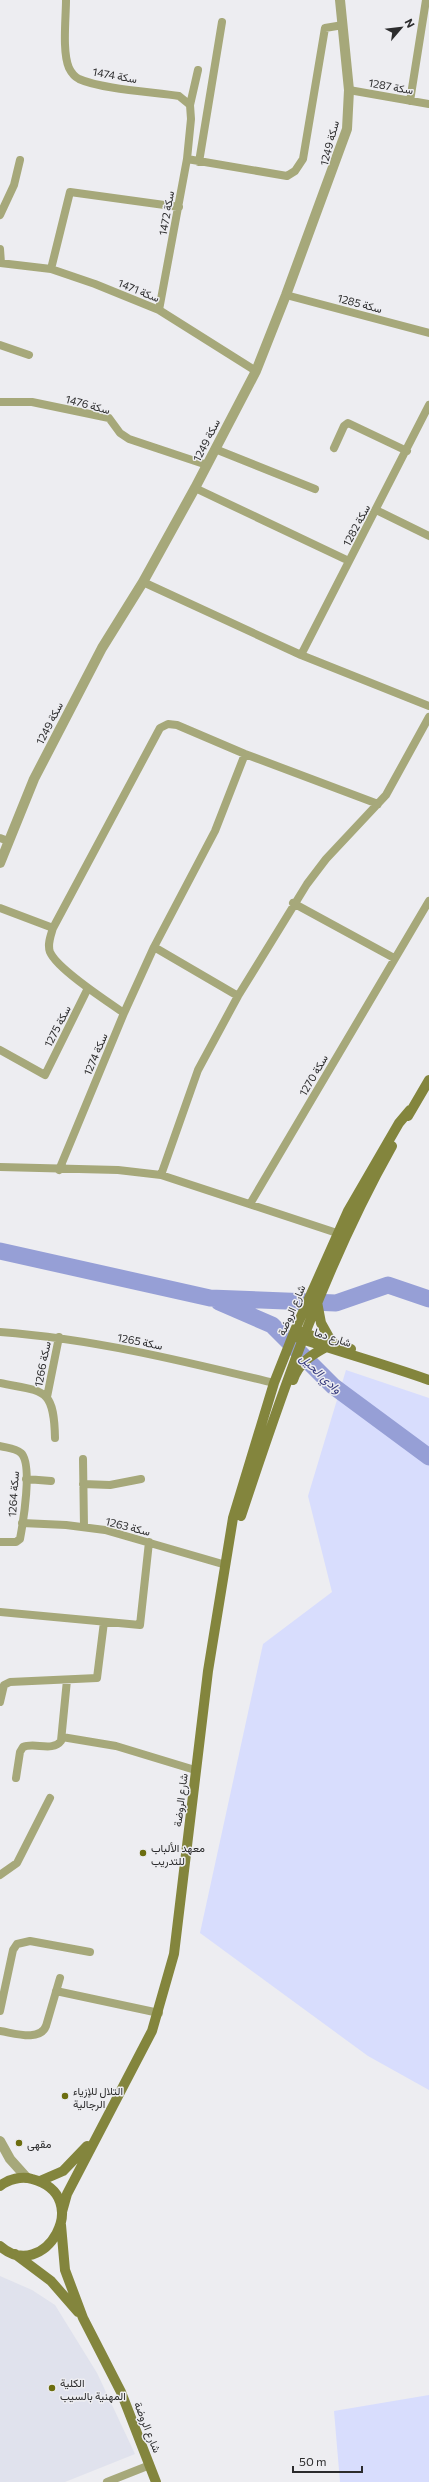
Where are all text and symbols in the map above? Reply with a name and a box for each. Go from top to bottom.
north arrow [381,8,421,48]
text: N [403,16,418,30]
street label: سكة 1474 [92,65,139,85]
street label: سكة 1287 [368,76,415,96]
street label: سكة 1249 [317,119,341,167]
street label: سكة 1472 [156,189,176,236]
street label: سكة 1471 [116,276,162,304]
street label: سكة 1285 [336,291,384,315]
street label: سكة 1476 [64,392,112,416]
street label: سكة 1249 [190,416,222,463]
street label: سكة 1282 [340,502,373,548]
street label: سكة 1249 [33,699,65,746]
street label: سكة 1275 [41,1003,73,1049]
street label: سكة 1274 [80,1031,110,1077]
street label: سكة 1270 [296,1052,330,1098]
street label: شارع الروضة [274,1282,309,1338]
street label: شارع دما [312,1325,353,1351]
street label: سكة 1265 [116,1330,164,1352]
street label: سكة 1266 [31,1340,53,1388]
water label: وادي الحيل [295,1350,345,1399]
street label: سكة 1264 [5,1470,21,1517]
street label: سكة 1263 [104,1514,152,1538]
street label: شارع الروضة [170,1772,192,1828]
place label: معهد الألباب للتدريب [151,1841,205,1868]
marker: معهد الألباب للتدريب [138,1848,148,1858]
place label: التلال للإزياء الرجالية [73,2084,123,2111]
marker: التلال للإزياء الرجالية [60,2091,70,2101]
place label: مقهى [27,2137,52,2151]
marker: مقهى [14,2138,24,2148]
place label: الكلية المهنية بالسيب [60,2376,126,2403]
marker: الكلية المهنية بالسيب [47,2383,57,2393]
street label: شارع الروضة [130,2400,164,2455]
scale bar [293,2448,362,2474]
text: 50 m [299,2454,327,2468]

